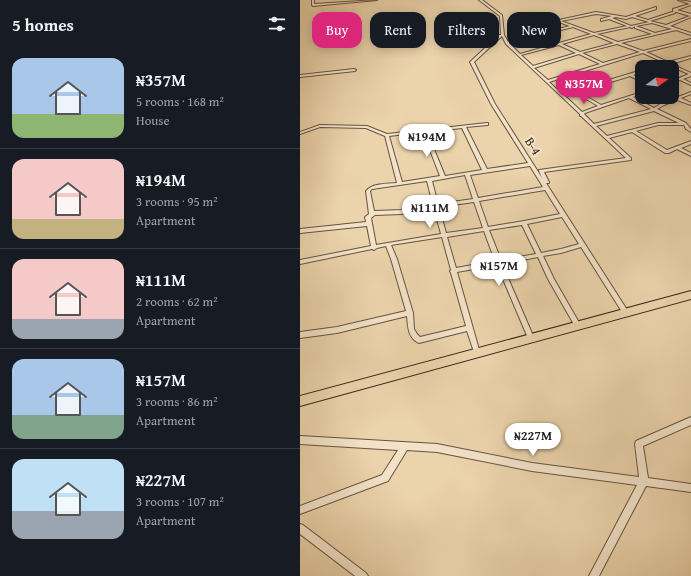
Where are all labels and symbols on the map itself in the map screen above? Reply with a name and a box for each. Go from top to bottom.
north arrow [635,60,679,104]
pin: ₦357M [556,71,612,105]
pin: ₦194M [399,124,455,158]
street label: B-4 [520,133,546,159]
pin: ₦111M [402,195,458,229]
pin: ₦157M [471,253,527,287]
pin: ₦227M [505,423,561,457]

